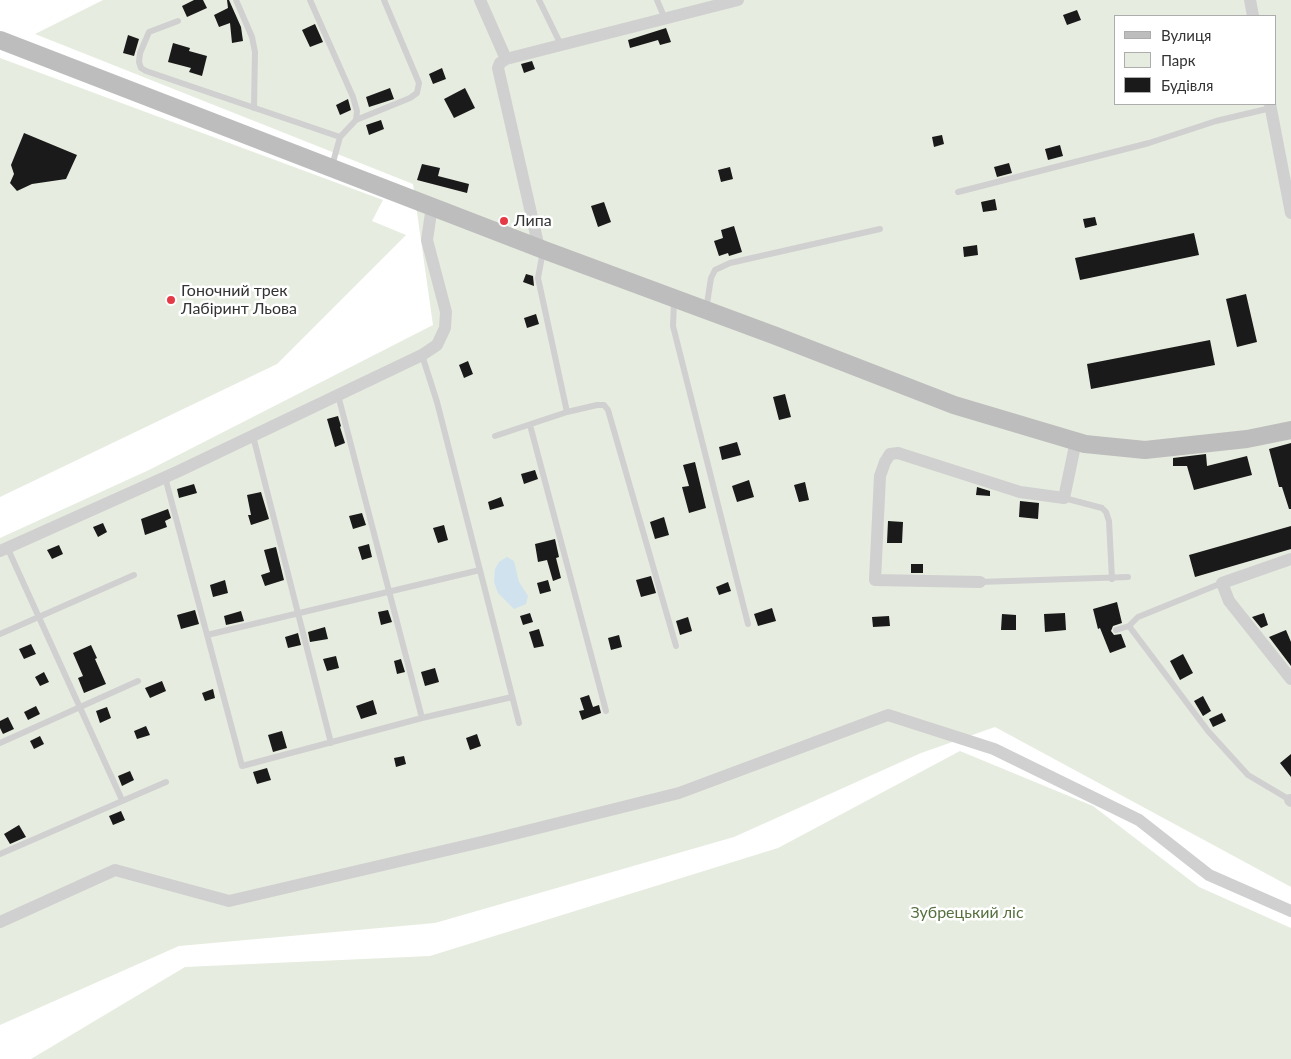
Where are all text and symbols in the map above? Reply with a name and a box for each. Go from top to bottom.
legend [1114,15,1276,105]
text: Вулиця [1161,26,1211,44]
text: Парк [1161,51,1195,69]
text: Будівля [1161,76,1213,94]
place label: Липа [514,211,552,231]
marker: Липа [498,215,510,227]
place label: Гоночний трек Лабіринт Льова [181,281,297,319]
marker: Гоночний трек Лабіринт Льова [165,294,177,306]
park label: Зубрецький ліс [910,903,1024,923]

